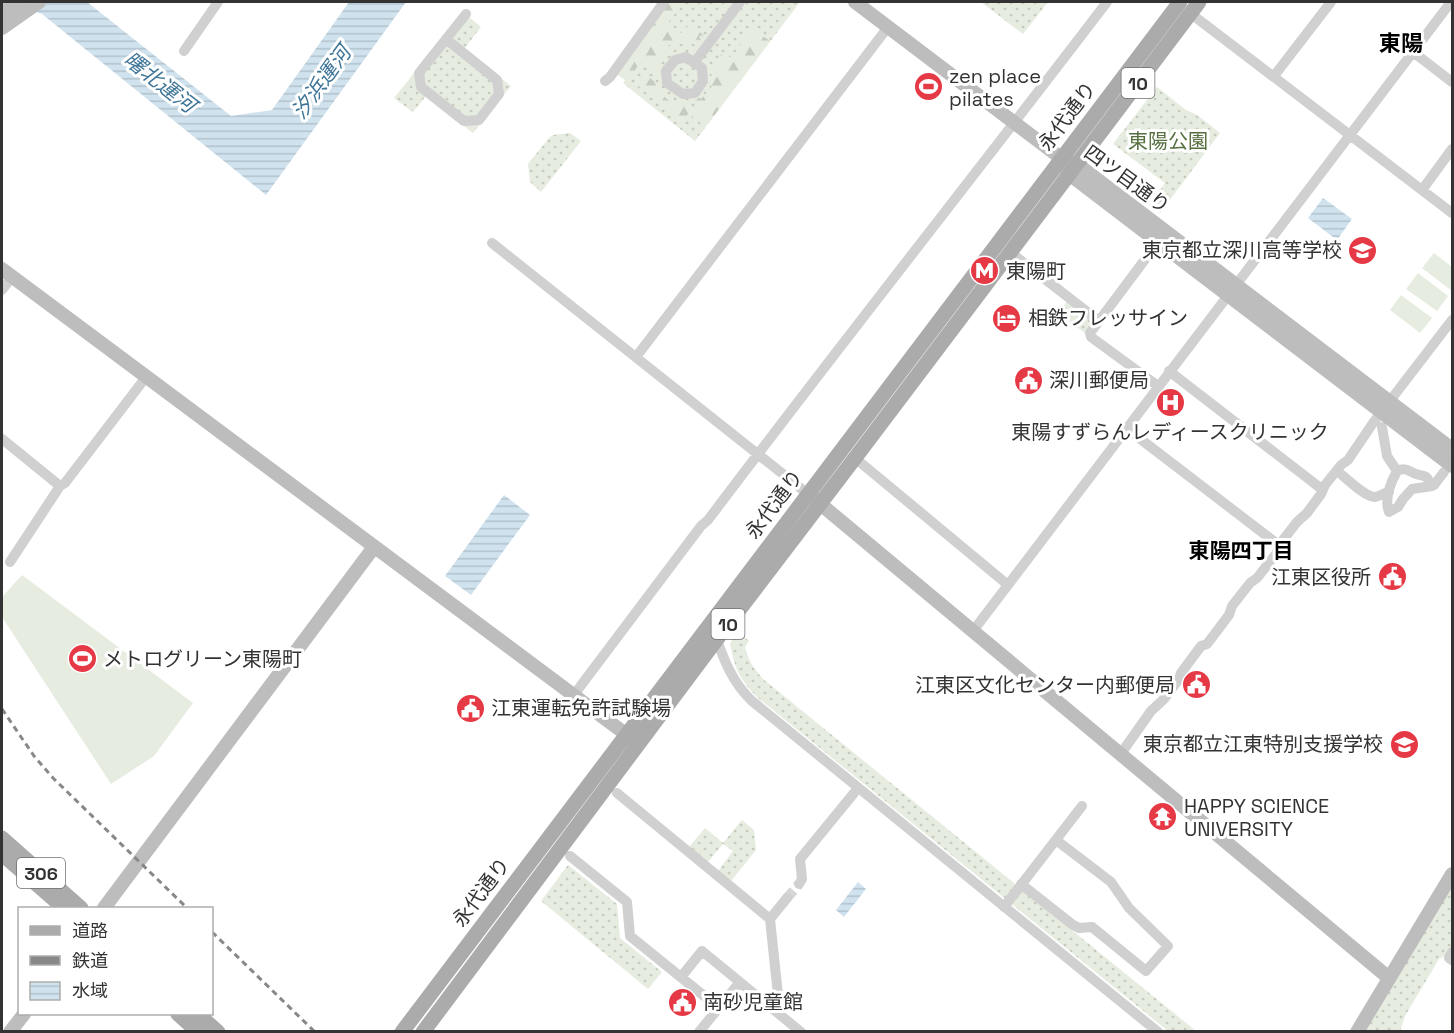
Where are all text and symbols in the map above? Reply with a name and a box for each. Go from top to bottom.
district label: 東陽 [1379,29,1423,57]
water label: 汐浜運河 [285,37,359,124]
water label: 曙北運河 [119,46,205,121]
place label: zen place pilates [949,63,1041,112]
road number: 10 [1122,68,1154,98]
sports icon: zen place pilates [912,71,944,103]
street label: 永代通り [1033,76,1101,156]
park label: 東陽公園 [1128,128,1208,154]
street label: 四ツ目通り [1079,139,1175,219]
school or university icon: 東京都立深川高等学校 [1347,234,1379,266]
place label: 東京都立深川高等学校 [1142,237,1342,263]
metro station icon: 東陽町 [969,255,1001,287]
place label: 東陽町 [1006,258,1066,284]
hotel icon: 相鉄フレッサイン [991,302,1023,334]
place label: 相鉄フレッサイン [1028,305,1188,331]
public building icon: 深川郵便局 [1012,364,1044,396]
place label: 深川郵便局 [1049,367,1149,393]
hospital icon: 東陽すずらんレディースクリニック [1154,386,1186,418]
place label: 東陽すずらんレディースクリニック [1011,419,1329,445]
street label: 永代通り [740,464,808,544]
district label: 東陽四丁目 [1189,537,1294,564]
public building icon: 江東区役所 [1376,561,1408,593]
place label: 江東区役所 [1271,564,1371,590]
road number: 10 [712,609,744,639]
sports icon: メトログリーン東陽町 [66,643,98,675]
place label: メトログリーン東陽町 [103,646,302,672]
public building icon: 江東区文化センター内郵便局 [1180,669,1212,701]
place label: 江東区文化センター内郵便局 [915,672,1175,698]
public building icon: 江東運転免許試験場 [454,692,486,724]
place label: 江東運転免許試験場 [491,695,671,721]
school or university icon: 東京都立江東特別支援学校 [1388,728,1420,760]
place label: 東京都立江東特別支援学校 [1143,731,1383,757]
place label: HAPPY SCIENCE UNIVERSITY [1184,793,1329,842]
temple icon: HAPPY SCIENCE UNIVERSITY [1147,801,1179,833]
street label: 永代通り [447,852,515,932]
road number: 306 [17,858,65,888]
legend [18,907,213,1015]
text: 道路 [72,919,108,942]
text: 鉄道 [72,949,108,972]
text: 水域 [72,979,108,1002]
public building icon: 南砂児童館 [666,986,698,1018]
place label: 南砂児童館 [703,989,803,1015]

